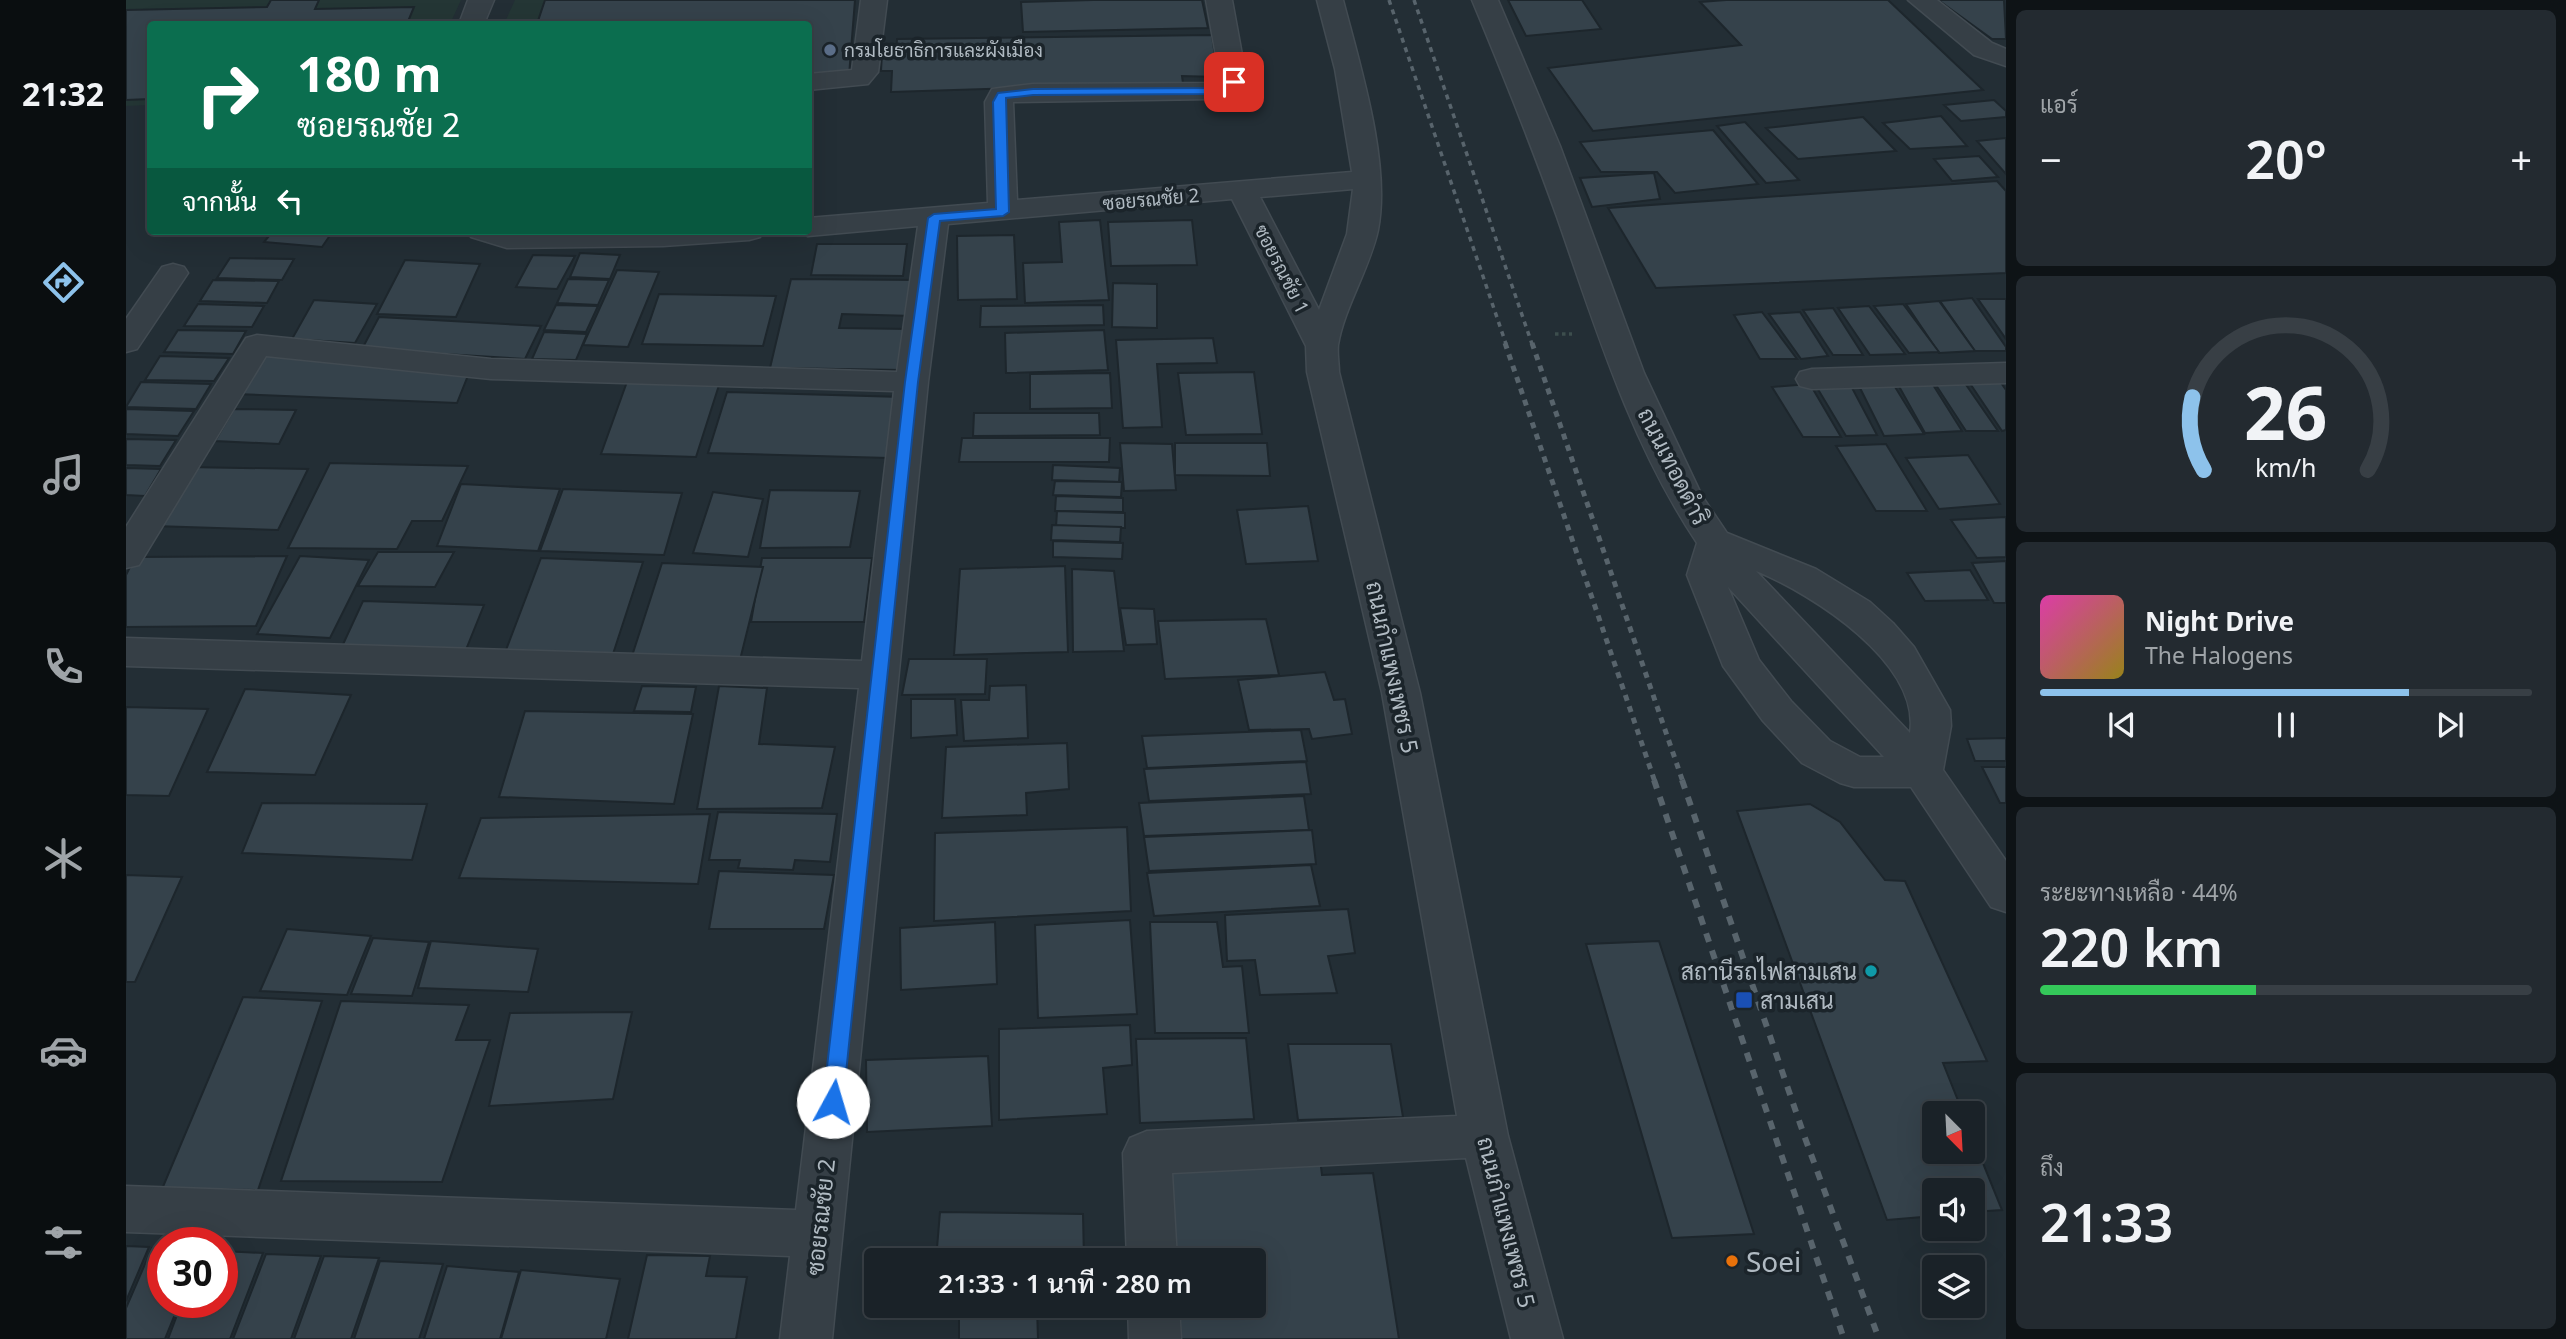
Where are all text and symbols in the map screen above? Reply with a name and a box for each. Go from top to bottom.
place label: กรมโยธาธิการและผังเมือง [844,37,1043,63]
text: 180 m [297,40,442,106]
marker: กรมโยธาธิการและผังเมือง [822,42,838,58]
icon: right [182,49,273,140]
pin [1204,52,1264,112]
icon: arrive [1215,63,1253,101]
text: 21:32 [22,72,104,115]
text: แอร์ [2040,88,2078,120]
text: ซอยรณชัย 2 [297,103,460,146]
text: 20° [2245,123,2327,194]
text: − [2040,133,2062,185]
text: + [2510,133,2532,185]
icon: left [271,182,309,220]
street label: ซอยรณชัย 2 [1102,182,1200,216]
text: จากนั้น [182,183,257,219]
street label: ซอยรณชัย 1 [1248,220,1316,318]
icon: directions [39,258,88,307]
text: 26 [2244,362,2328,461]
street label: ถนนเทอดดำริ [1631,402,1717,530]
text: km/h [2255,449,2317,483]
icon: music [39,450,88,499]
street label: ถนนกำแพงเพชร 5 [1359,578,1427,756]
text: Night Drive [2145,603,2294,639]
text: The Halogens [2145,639,2293,671]
icon: phone [39,642,88,691]
icon: previous [2103,706,2141,744]
icon: pause [2267,706,2305,744]
icon: next [2431,706,2469,744]
icon: climate [39,834,88,883]
text: ระยะทางเหลือ · 44% [2040,876,2238,908]
text: 220 km [2040,911,2223,982]
place label: สถานีรถไฟสามเสน [1681,955,1857,987]
marker: สถานีรถไฟสามเสน [1863,963,1879,979]
place label: สามเสน [1760,984,1834,1016]
marker: สามเสน [1734,990,1754,1010]
icon: car [39,1026,88,1075]
position arrow [796,1065,870,1139]
north arrow [1922,1101,1984,1164]
map controls [1922,1101,1985,1318]
street label: ถนนกำแพงเพชร 5 [1470,1133,1544,1311]
text: ถึง [2040,1151,2064,1183]
street label: ซอยรณชัย 2 [798,1157,842,1277]
button: sound [1922,1178,1985,1241]
text: 21:33 [2040,1186,2173,1257]
icon: filters [39,1218,88,1267]
speed limit sign: 30 [147,1227,238,1318]
place label: Soei [1746,1242,1801,1280]
marker: Soei [1724,1253,1740,1269]
button: layers [1922,1255,1985,1318]
text: 21:33 · 1 นาที · 280 m [938,1265,1192,1301]

